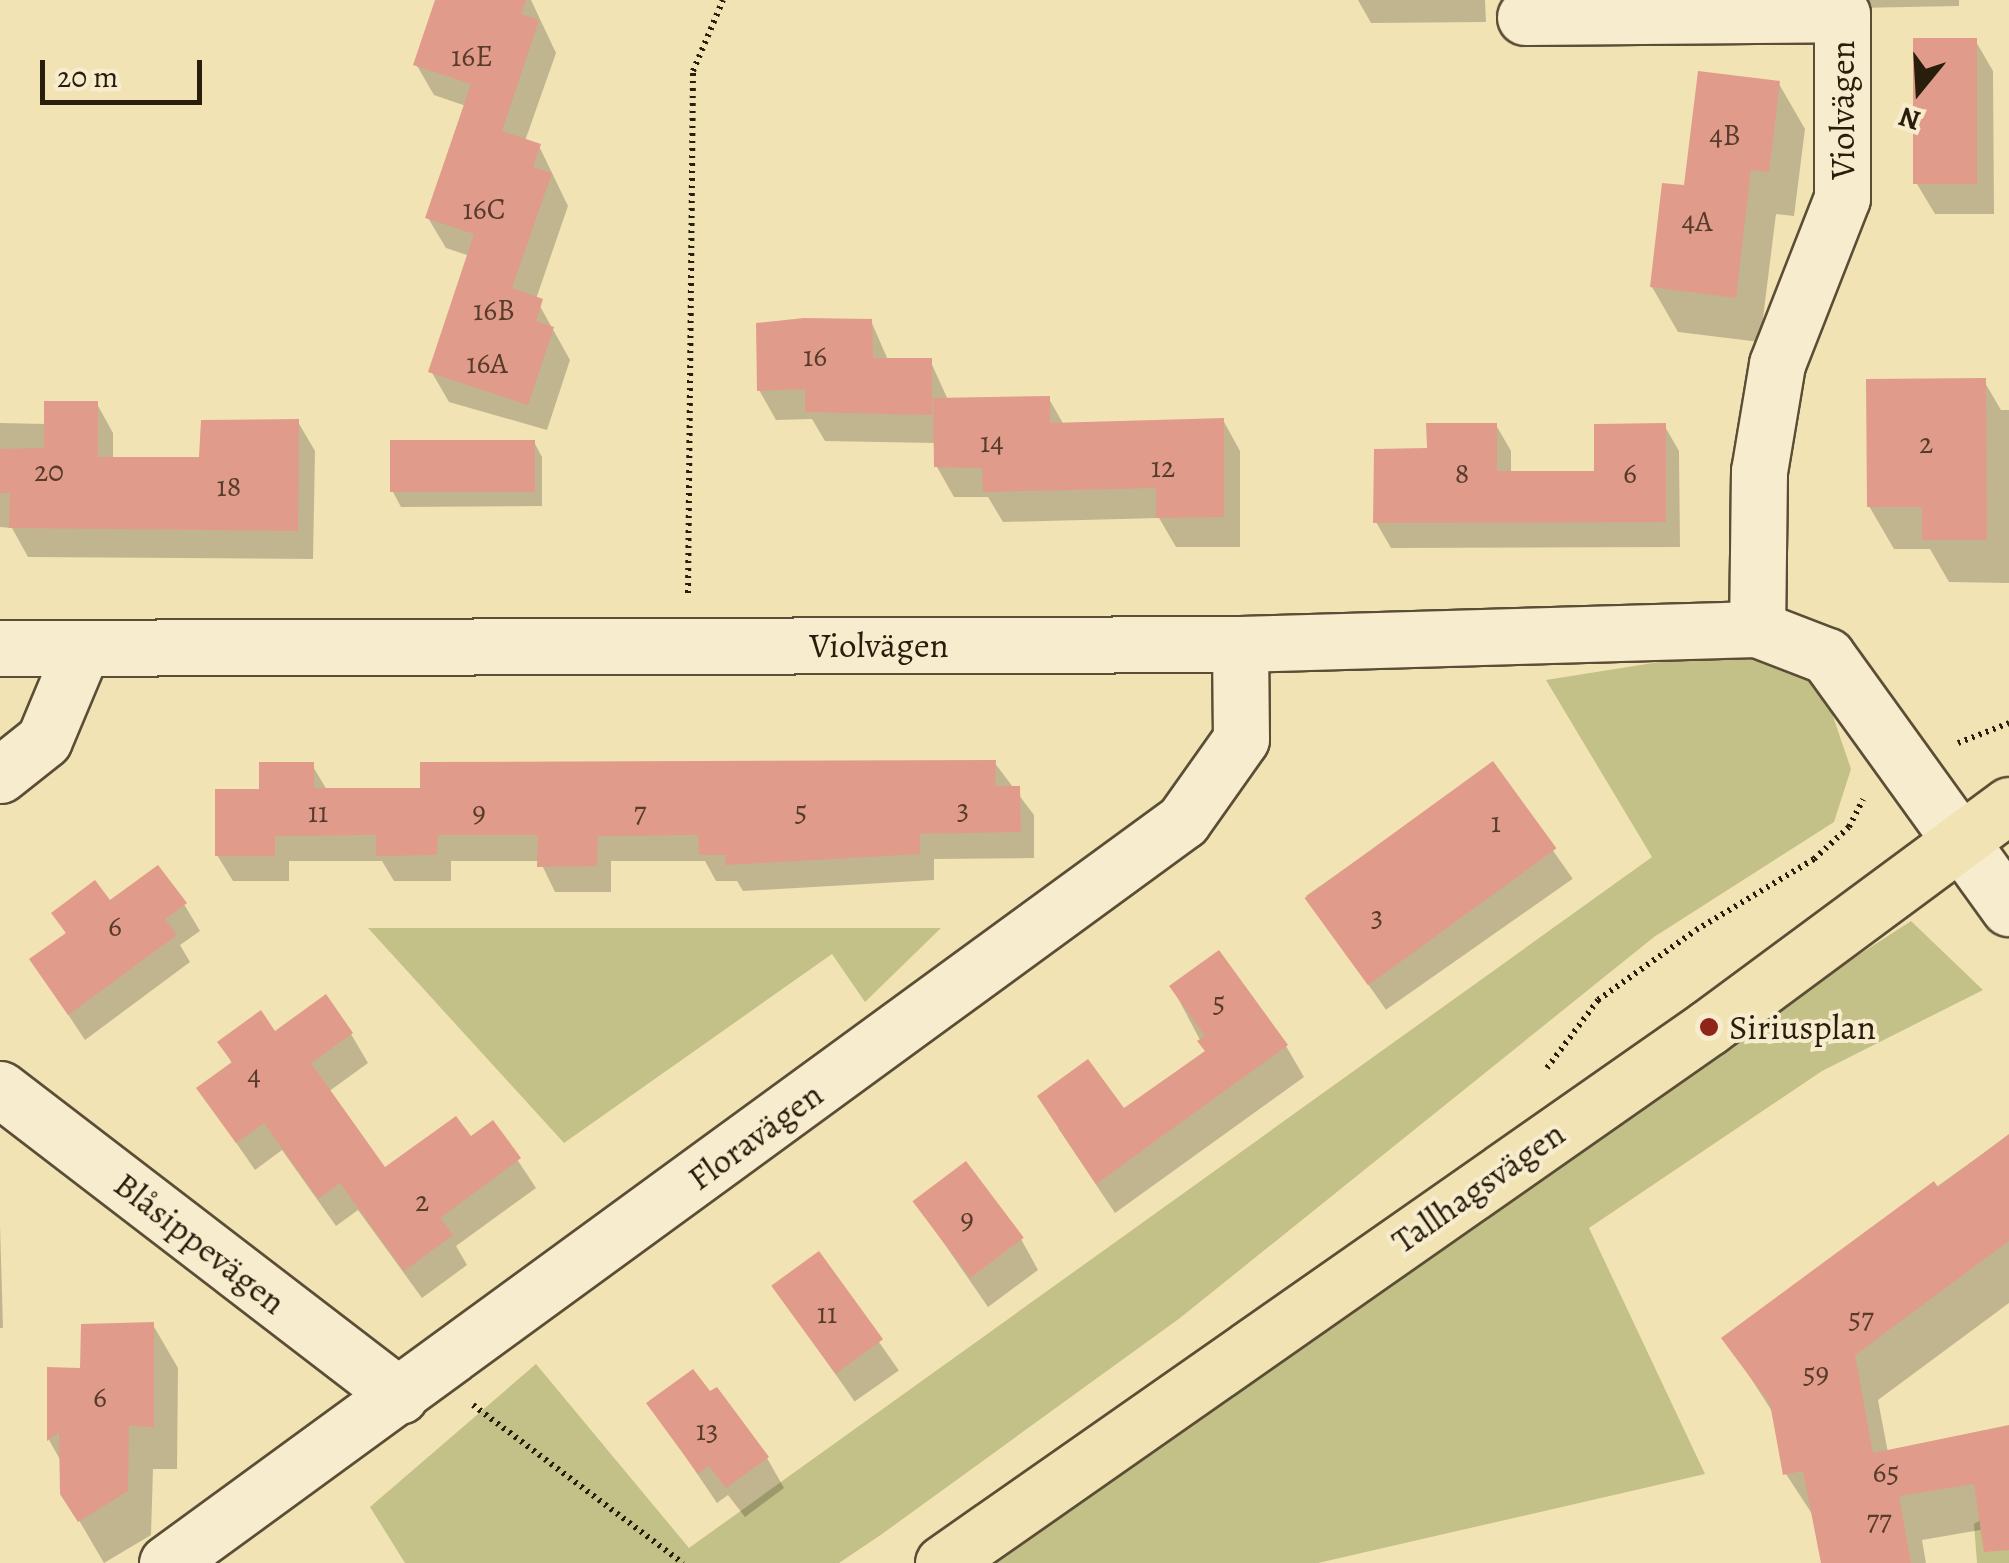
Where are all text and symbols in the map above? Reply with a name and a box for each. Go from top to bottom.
house number: 16E [451,38,493,74]
scale bar [45,40,208,102]
street label: Violvägen [1821,40,1863,180]
north arrow [1869,40,1969,140]
text: 20 m [57,57,118,97]
text: N [1894,97,1925,140]
house number: 4B [1709,117,1741,153]
house number: 16C [463,191,505,227]
house number: 4A [1681,203,1713,239]
house number: 16B [473,292,515,328]
house number: 16 [803,338,827,374]
house number: 16A [466,345,508,381]
house number: 14 [980,424,1004,460]
house number: 2 [1919,425,1933,461]
house number: 12 [1151,449,1175,485]
house number: 20 [34,453,64,489]
house number: 8 [1455,455,1469,491]
house number: 6 [1623,455,1637,491]
house number: 18 [217,468,241,504]
street label: Violvägen [809,624,949,666]
house number: 3 [957,791,969,827]
house number: 5 [795,793,807,829]
house number: 11 [308,794,328,830]
house number: 9 [472,794,486,830]
house number: 7 [634,794,646,830]
house number: 1 [1491,804,1501,840]
house number: 3 [1371,898,1383,934]
house number: 6 [108,908,122,944]
house number: 5 [1213,984,1225,1020]
place label: Siriusplan [1729,1006,1876,1048]
marker: Siriusplan [1698,1016,1720,1038]
house number: 4 [247,1057,261,1093]
street label: Floravägen [679,1073,831,1199]
street label: Tallhagsvägen [1384,1112,1572,1262]
street label: Blåsippevägen [106,1163,294,1323]
house number: 2 [415,1183,429,1219]
house number: 9 [960,1201,974,1237]
house number: 11 [817,1295,837,1331]
house number: 57 [1848,1300,1874,1336]
house number: 59 [1803,1355,1829,1391]
house number: 6 [93,1379,107,1415]
house number: 13 [696,1412,718,1448]
house number: 65 [1873,1454,1899,1490]
house number: 77 [1866,1502,1892,1538]

